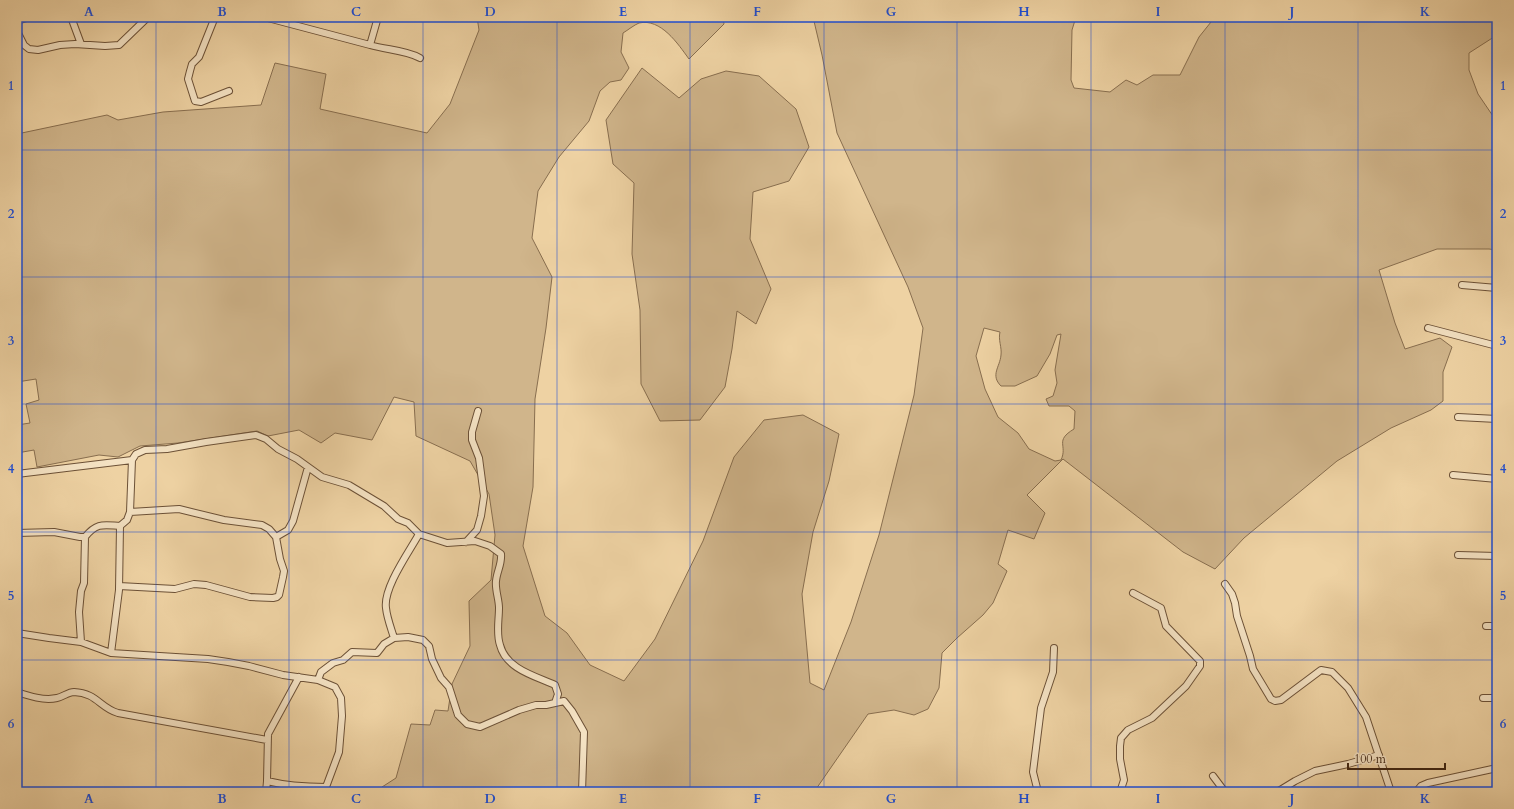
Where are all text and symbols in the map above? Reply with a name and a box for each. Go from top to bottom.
text: A [84,3,94,21]
text: B [217,3,227,21]
text: C [351,3,361,21]
text: D [484,3,496,21]
text: E [619,3,627,21]
text: F [753,3,761,21]
text: G [886,3,897,21]
text: H [1018,3,1030,21]
text: I [1155,3,1161,21]
text: J [1288,3,1295,21]
text: K [1420,3,1431,21]
text: 1 [8,77,14,95]
text: 1 [1500,77,1506,95]
text: 2 [8,205,15,223]
text: 2 [1500,205,1507,223]
text: 3 [8,332,15,350]
text: 3 [1500,332,1507,350]
text: 4 [8,460,15,478]
text: 4 [1500,460,1507,478]
text: 5 [8,587,14,605]
text: 5 [1500,587,1506,605]
text: 6 [8,715,15,733]
text: 6 [1500,715,1507,733]
scale bar [1348,745,1445,771]
text: 100 m [1354,751,1387,767]
text: A [84,790,94,808]
text: B [217,790,227,808]
text: C [351,790,361,808]
text: D [484,790,496,808]
text: E [619,790,627,808]
text: F [753,790,761,808]
text: G [886,790,897,808]
text: H [1018,790,1030,808]
text: I [1155,790,1161,808]
text: J [1288,790,1295,808]
text: K [1420,790,1431,808]

